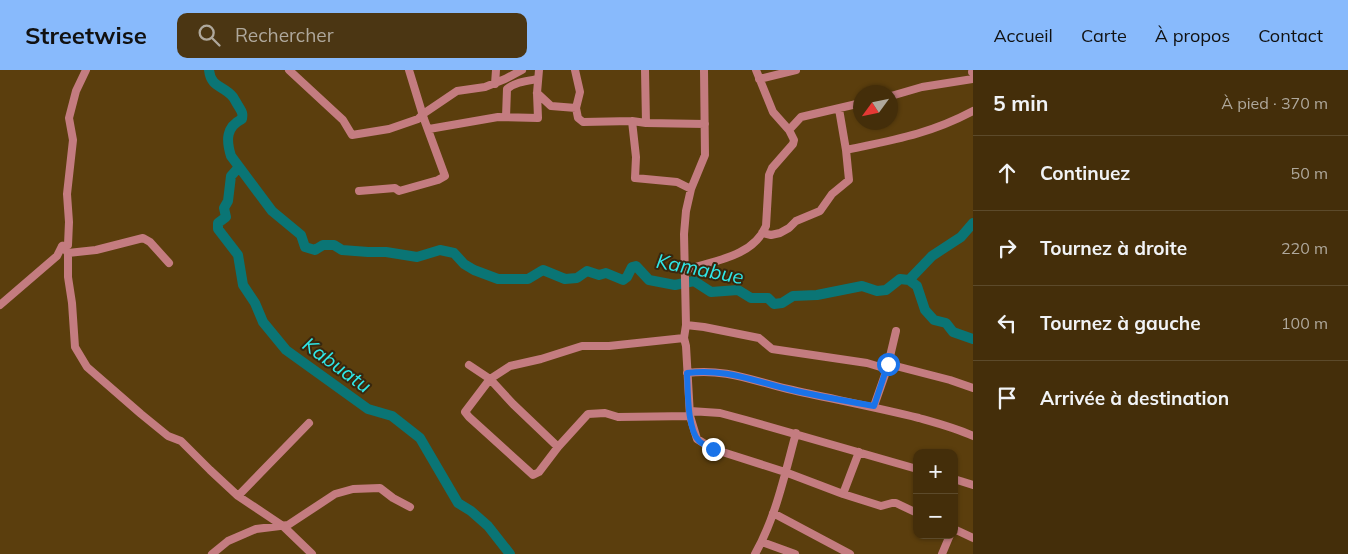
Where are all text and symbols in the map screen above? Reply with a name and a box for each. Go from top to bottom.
search box [177,13,527,58]
text: Streetwise [25,20,147,50]
icon: search [195,21,223,49]
text: Rechercher [235,23,334,47]
text: Accueil [993,24,1053,47]
text: Carte [1081,24,1127,47]
text: À propos [1155,24,1230,47]
text: Contact [1258,24,1323,47]
north arrow [853,85,898,130]
text: 5 min [993,90,1048,116]
text: À pied · 370 m [1221,93,1328,113]
icon: ahead [993,159,1021,187]
text: Continuez [1040,161,1130,185]
text: 50 m [1291,163,1328,183]
icon: right [993,234,1021,262]
text: Tournez à droite [1040,236,1187,260]
text: 220 m [1281,238,1328,258]
water label: Kamabue [654,248,746,289]
icon: left [993,309,1021,337]
text: Tournez à gauche [1040,311,1201,335]
text: 100 m [1281,313,1328,333]
water label: Kabuatu [298,331,377,398]
route start [877,353,900,376]
icon: arrive [993,384,1021,412]
text: Arrivée à destination [1040,386,1229,410]
route end [702,438,725,461]
map controls [913,449,958,539]
button: + [913,449,958,494]
button: − [913,494,958,539]

